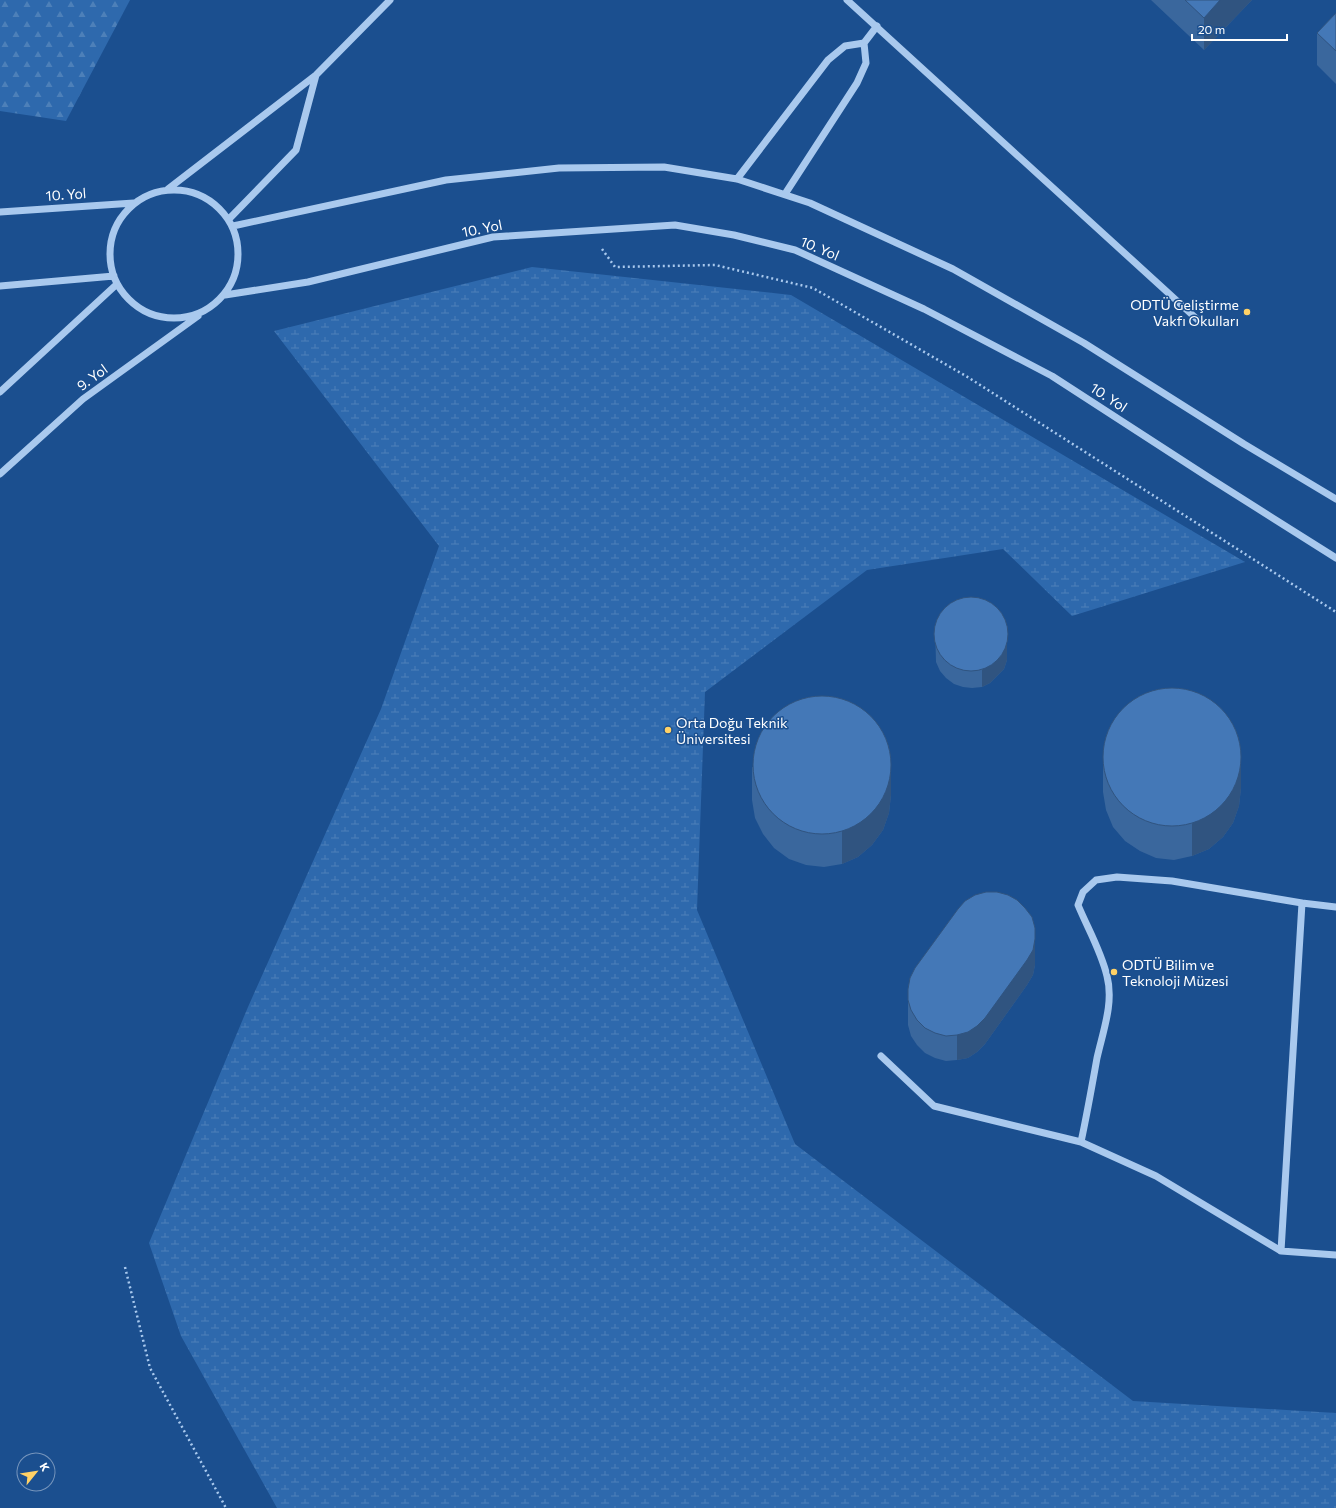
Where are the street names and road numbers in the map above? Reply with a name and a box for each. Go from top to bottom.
street label: 10. Yol [45,184,87,204]
street label: 10. Yol [460,216,504,240]
street label: 10. Yol [798,232,842,264]
street label: 9. Yol [73,360,111,394]
street label: 10. Yol [1087,379,1131,415]

